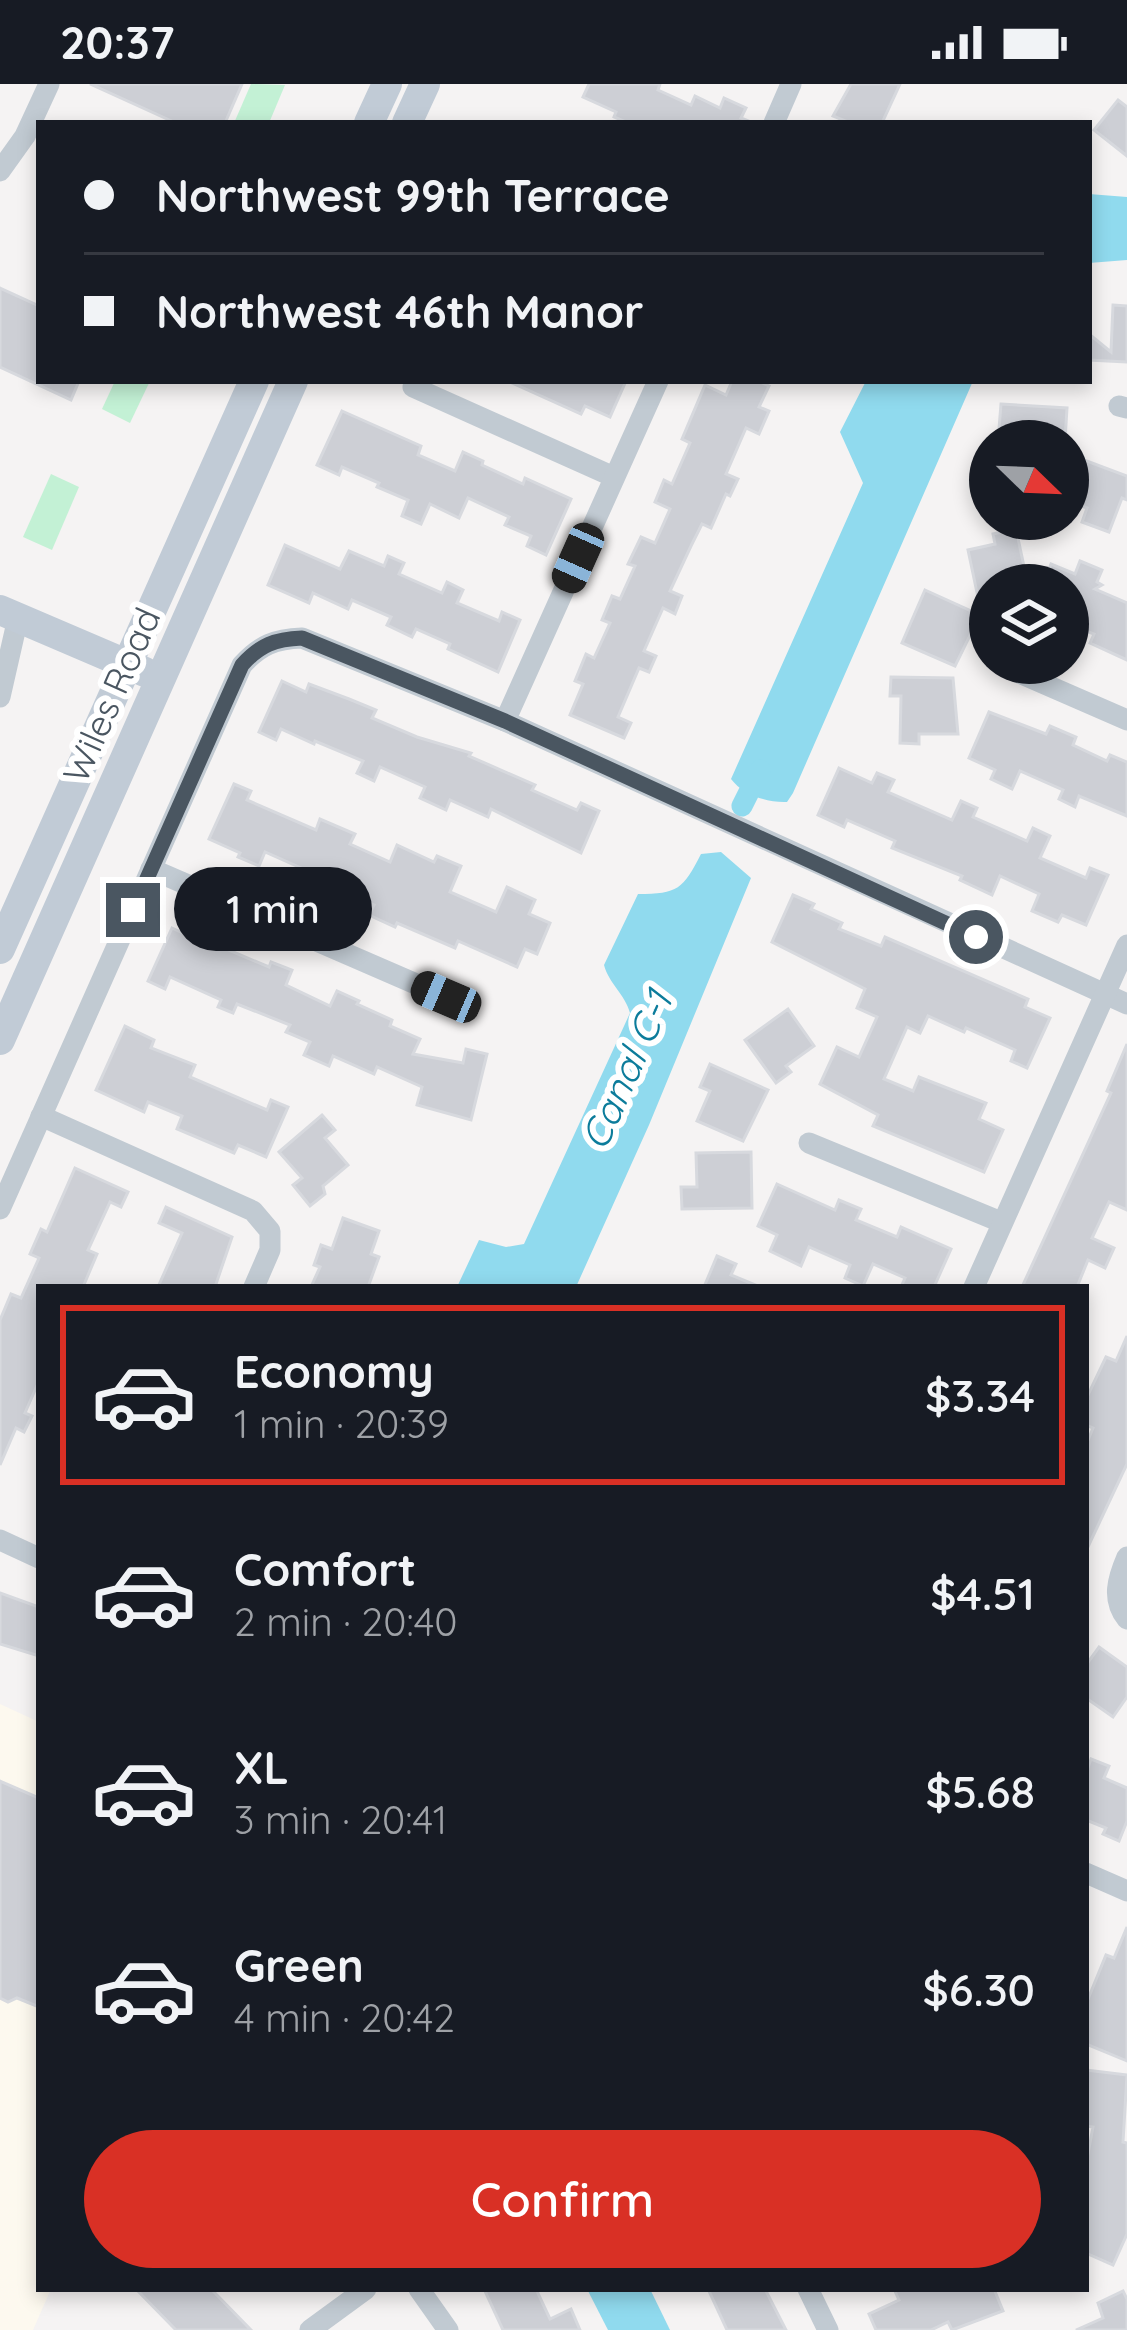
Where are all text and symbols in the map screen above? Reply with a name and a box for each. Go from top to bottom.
text: 20:37 [60,14,174,70]
text: Northwest 99th Terrace [156,167,670,223]
text: Northwest 46th Manor [156,283,644,339]
north arrow [969,420,1089,540]
map controls [969,420,1089,684]
car [547,518,609,598]
button: layers [969,564,1089,684]
street label: Wiles Road [52,601,170,789]
callout: 1 min [175,868,373,952]
route end [106,883,160,937]
text: 1 min [226,884,320,933]
route start [949,910,1003,964]
car [406,966,486,1028]
water label: Canal C-1 [569,981,684,1157]
icon: car [90,1341,198,1449]
text: Economy [234,1343,434,1399]
text: $3.34 [925,1367,1035,1423]
text: 1 min · 20:39 [234,1399,449,1448]
icon: car [90,1539,198,1647]
text: Comfort [234,1541,416,1597]
text: $4.51 [930,1565,1035,1621]
text: 2 min · 20:40 [234,1597,457,1646]
icon: car [90,1737,198,1845]
text: XL [234,1739,289,1795]
text: $5.68 [925,1763,1035,1819]
text: 3 min · 20:41 [234,1795,447,1844]
icon: car [90,1935,198,2043]
text: Green [234,1937,364,1993]
text: $6.30 [922,1961,1035,2017]
text: 4 min · 20:42 [234,1993,455,2042]
button: Confirm [84,2130,1041,2268]

